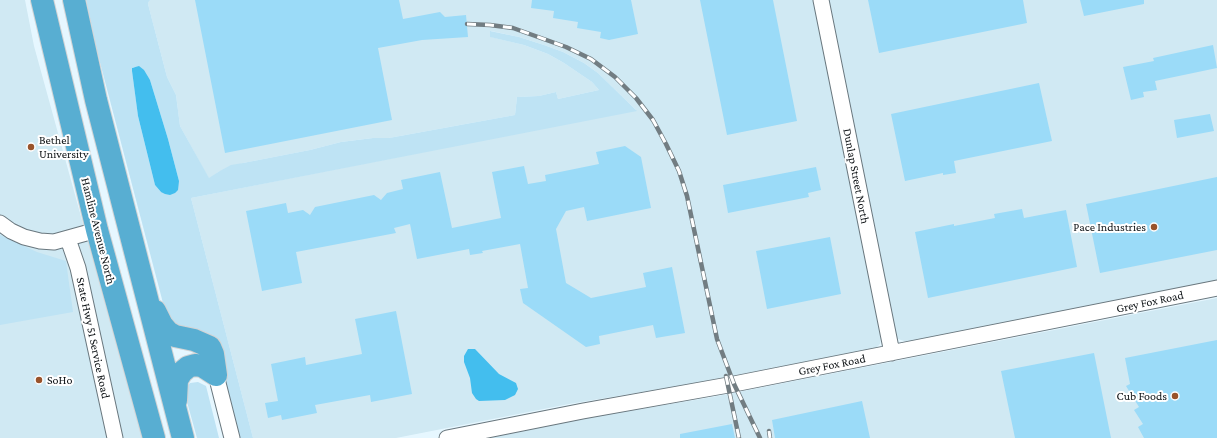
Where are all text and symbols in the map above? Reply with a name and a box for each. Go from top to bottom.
street label: Dunlap Street North [840,127,872,225]
place label: Bethel University [39,133,89,161]
marker: Bethel University [26,142,36,152]
street label: Hamline Avenue North [78,176,118,286]
place label: Pace Industries [1073,220,1146,234]
marker: Pace Industries [1149,222,1159,232]
street label: State Hwy 51 Service Road [73,276,113,400]
street label: Grey Fox Road [1115,288,1185,316]
street label: Grey Fox Road [797,351,867,379]
place label: SoHo [47,373,72,387]
marker: SoHo [34,375,44,385]
place label: Cub Foods [1117,389,1167,403]
marker: Cub Foods [1170,391,1180,401]

